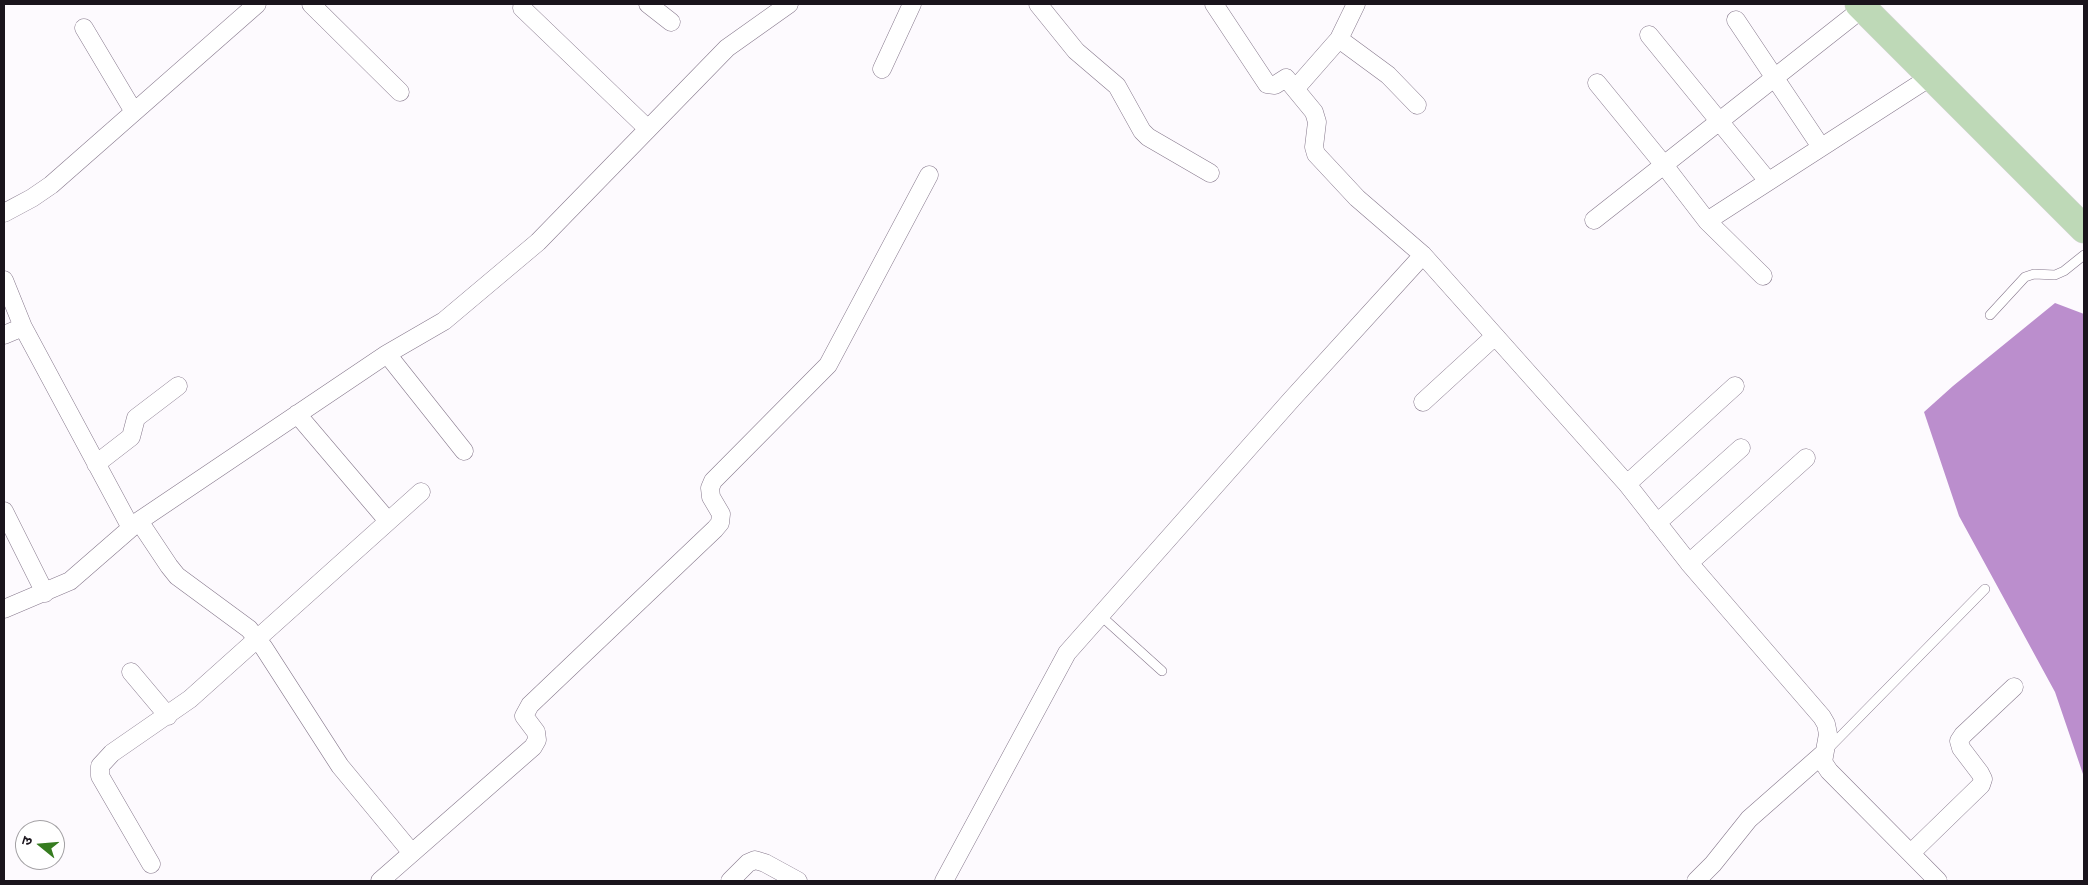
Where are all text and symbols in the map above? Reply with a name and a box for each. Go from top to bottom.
north arrow [15,820,65,870]
text: उ [18,835,35,847]

